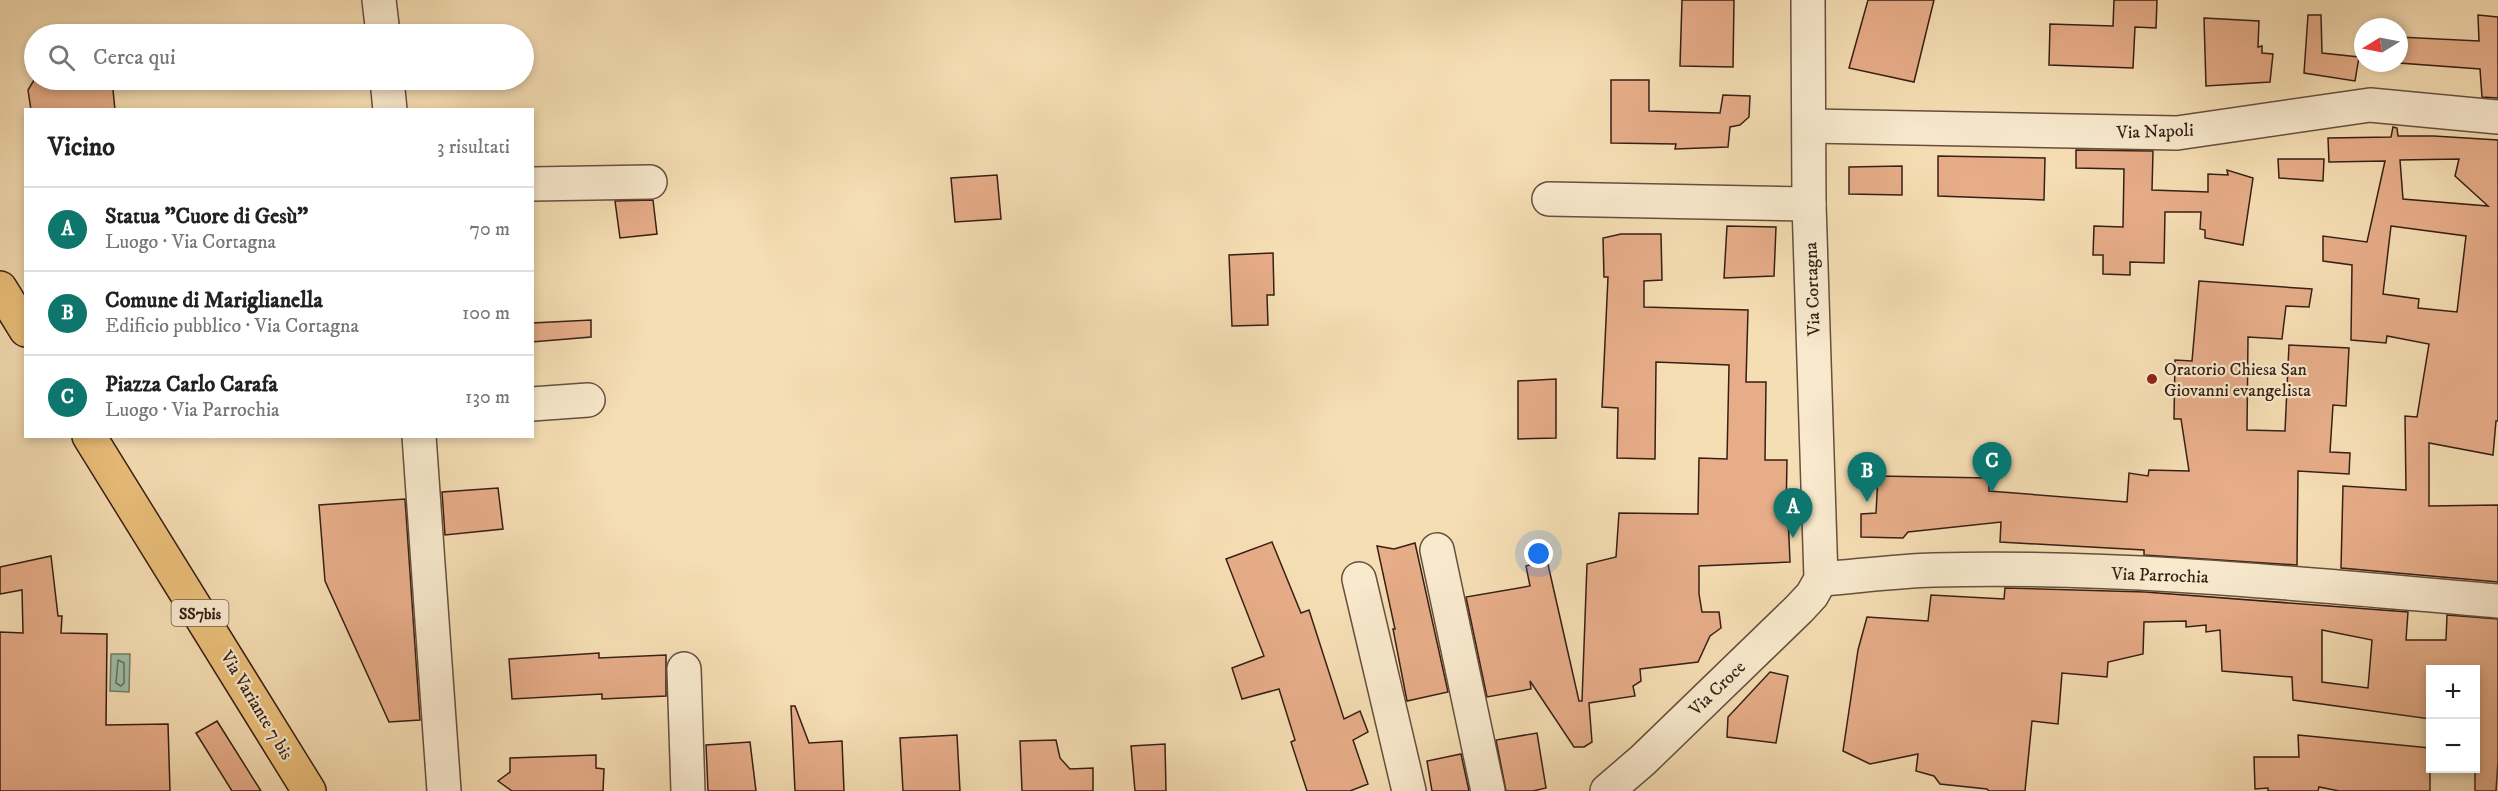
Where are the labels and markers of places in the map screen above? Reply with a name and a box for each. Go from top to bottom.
place label: Oratorio Chiesa San Giovanni evangelista [2164,359,2311,402]
marker: Oratorio Chiesa San Giovanni evangelista [2145,372,2159,386]
pin: C [1972,442,2012,492]
pin: B [1848,452,1886,502]
pin: A [1774,488,1812,538]

